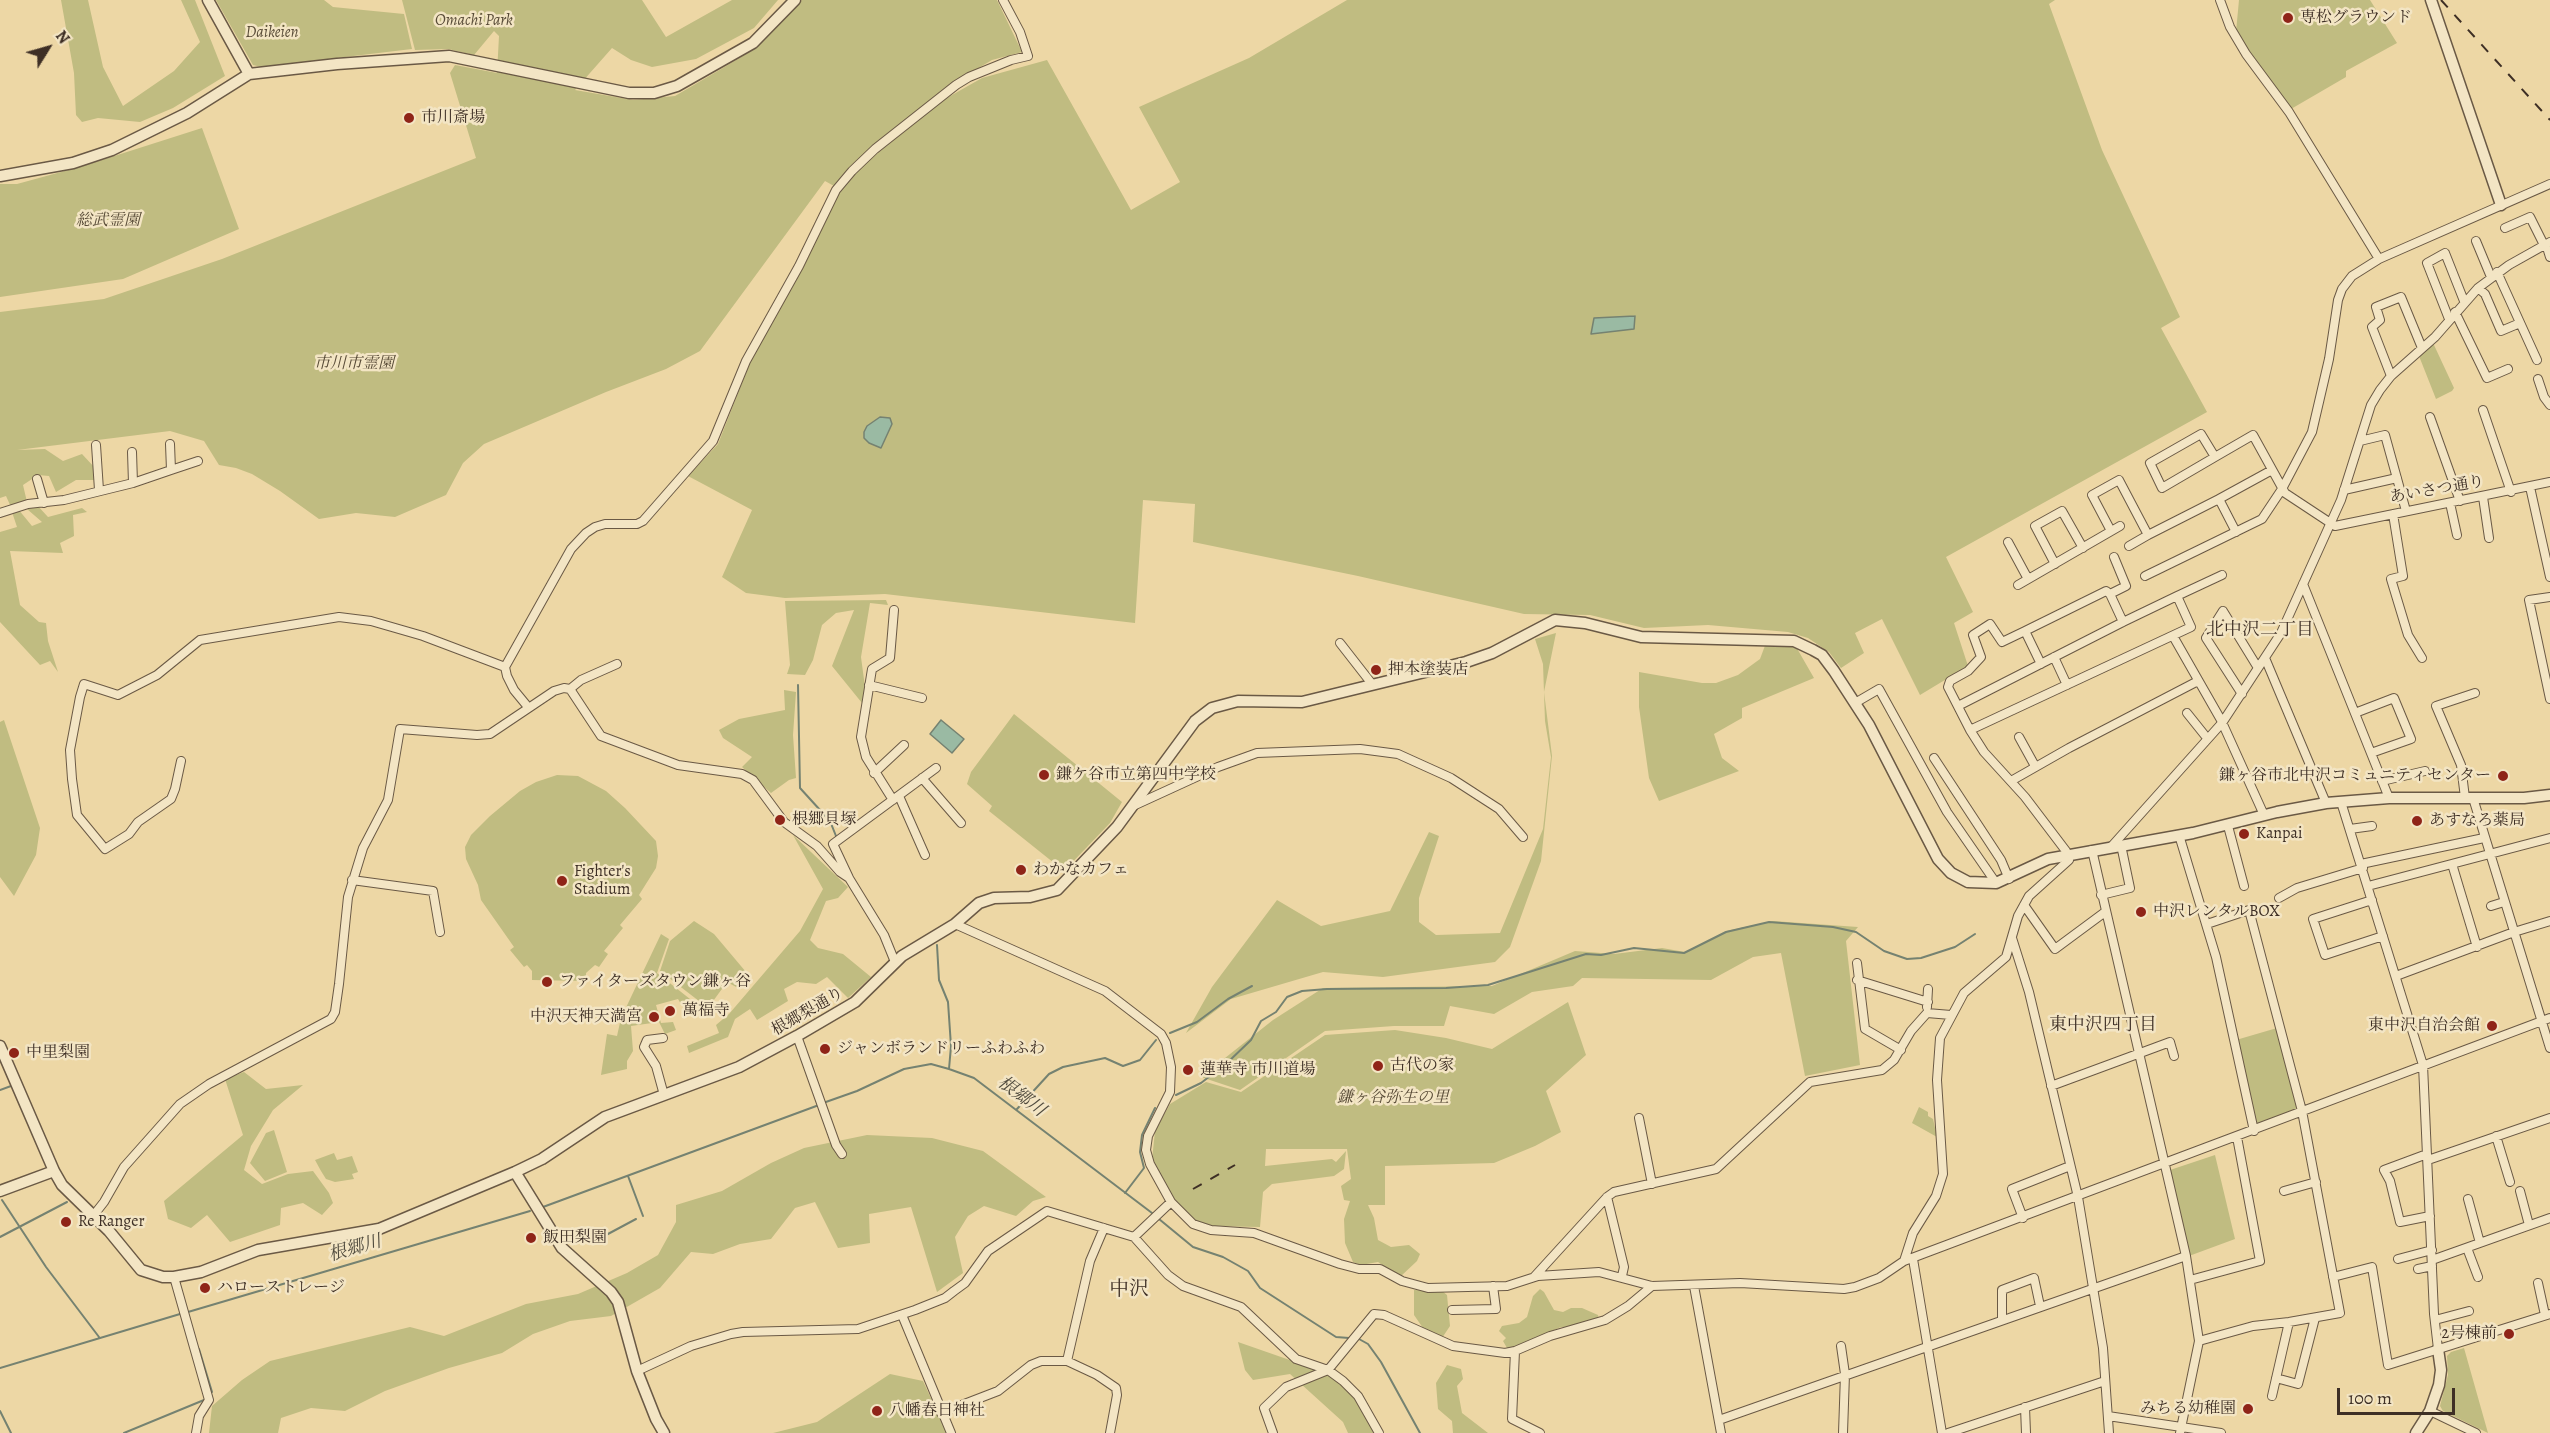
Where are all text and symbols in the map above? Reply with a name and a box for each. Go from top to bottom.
place label: 専松グラウンド [2300,8,2412,28]
park label: Omachi Park [435,11,513,31]
marker: 専松グラウンド [2281,11,2295,25]
north arrow [18,18,78,78]
park label: Daikeien [246,23,298,43]
text: N [50,26,75,48]
place label: 市川斎場 [421,108,485,128]
marker: 市川斎場 [402,111,416,125]
park label: 総武霊園 [76,211,140,231]
park label: 市川市霊園 [314,354,394,374]
street label: あいさつ通り [2388,472,2486,508]
district label: 北中沢二丁目 [2206,620,2314,642]
place label: 押本塗装店 [1388,660,1468,680]
marker: 押本塗装店 [1369,663,1383,677]
place label: 鎌ケ谷市立第四中学校 [1056,765,1216,785]
place label: 鎌ヶ谷市北中沢コミュニティセンター [2219,766,2491,786]
marker: 鎌ケ谷市立第四中学校 [1037,768,1051,782]
marker: 鎌ヶ谷市北中沢コミュニティセンター [2496,769,2510,783]
place label: 根郷貝塚 [792,810,856,830]
place label: あすなろ薬局 [2429,811,2525,831]
marker: 根郷貝塚 [773,813,787,827]
marker: あすなろ薬局 [2410,814,2424,828]
place label: Kanpai [2256,824,2303,844]
marker: Kanpai [2237,827,2251,841]
place label: わかなカフェ [1033,860,1129,880]
place label: Fighter's Stadium [574,862,631,900]
marker: わかなカフェ [1014,863,1028,877]
marker: Fighter's Stadium [555,874,569,888]
place label: 中沢レンタルBOX [2153,902,2280,922]
marker: 中沢レンタルBOX [2134,905,2148,919]
place label: ファイターズタウン鎌ヶ谷 [559,972,751,992]
marker: ファイターズタウン鎌ヶ谷 [540,975,554,989]
street label: 根郷梨通り [769,984,847,1040]
place label: 萬福寺 [682,1001,730,1021]
marker: 萬福寺 [663,1004,677,1018]
place label: 中沢天神天満宮 [530,1007,642,1027]
marker: 中沢天神天満宮 [647,1010,661,1024]
district label: 東中沢四丁目 [2049,1015,2157,1037]
place label: 東中沢自治会館 [2368,1016,2480,1036]
marker: 東中沢自治会館 [2485,1019,2499,1033]
place label: ジャンボランドリーふわふわ [837,1039,1045,1059]
marker: ジャンボランドリーふわふわ [818,1042,832,1056]
place label: 中里梨園 [26,1043,90,1063]
marker: 中里梨園 [7,1046,21,1060]
place label: 古代の家 [1390,1056,1454,1076]
marker: 古代の家 [1371,1059,1385,1073]
place label: 蓮華寺 市川道場 [1200,1060,1315,1080]
marker: 蓮華寺 市川道場 [1181,1063,1195,1077]
water label: 根郷川 [993,1072,1049,1122]
park label: 鎌ヶ谷弥生の里 [1337,1088,1449,1108]
place label: Re Ranger [78,1212,145,1232]
marker: Re Ranger [59,1215,73,1229]
place label: 飯田梨園 [543,1228,607,1248]
water label: 根郷川 [326,1231,384,1267]
marker: 飯田梨園 [524,1231,538,1245]
place label: ハローストレージ [217,1278,345,1298]
district label: 中沢 [1109,1278,1149,1302]
marker: ハローストレージ [198,1281,212,1295]
place label: 2号棟前 [2441,1324,2497,1344]
marker: 2号棟前 [2502,1327,2516,1341]
scale bar [2340,1376,2458,1414]
text: 100 m [2348,1386,2392,1410]
place label: みちる幼稚園 [2140,1399,2236,1419]
place label: 八幡春日神社 [889,1401,985,1421]
marker: みちる幼稚園 [2241,1402,2255,1416]
marker: 八幡春日神社 [870,1404,884,1418]

